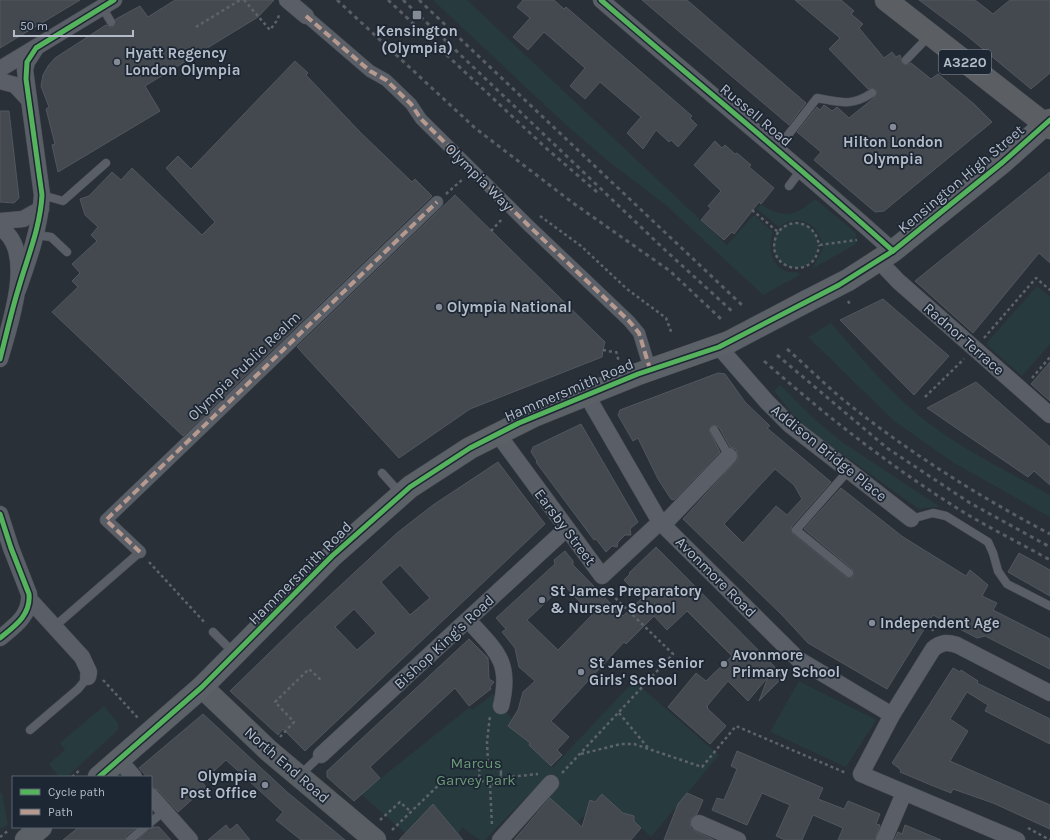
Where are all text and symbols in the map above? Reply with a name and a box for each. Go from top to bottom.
marker: Kensington (Olympia) [411,9,423,21]
scale bar [14,12,133,38]
text: 50 m [20,19,48,33]
place label: Kensington (Olympia) [376,22,458,57]
place label: Hyatt Regency London Olympia [125,44,241,79]
road number: A3220 [939,50,991,74]
marker: Hyatt Regency London Olympia [112,57,122,67]
street label: Russell Road [716,80,796,150]
street label: Kensington High Street [894,121,1028,237]
marker: Hilton London Olympia [888,122,898,132]
place label: Hilton London Olympia [843,133,943,168]
street label: Olympia Way [441,139,517,215]
place label: Olympia National [447,298,572,316]
street label: Radnor Terrace [920,299,1008,379]
marker: Olympia National [434,302,444,312]
street label: Olympia Public Realm [184,308,304,424]
street label: Hammersmith Road [502,355,636,425]
street label: Addison Bridge Place [768,401,890,505]
street label: Earsby Street [531,485,600,569]
street label: Hammersmith Road [245,518,355,628]
street label: Avonmore Road [672,533,760,621]
place label: St James Preparatory & Nursery School [550,582,702,617]
street label: Bishop King's Road [390,591,498,693]
marker: St James Preparatory & Nursery School [537,595,547,605]
place label: Independent Age [880,614,1000,632]
marker: Independent Age [867,618,877,628]
place label: Avonmore Primary School [732,646,840,681]
place label: St James Senior Girls' School [589,654,704,689]
marker: Avonmore Primary School [719,659,729,669]
marker: St James Senior Girls' School [576,667,586,677]
street label: North End Road [241,723,333,807]
park label: Marcus Garvey Park [436,754,516,789]
place label: Olympia Post Office [180,767,257,802]
legend [12,776,152,828]
marker: Olympia Post Office [260,780,270,790]
text: Cycle path [48,785,105,799]
text: Path [48,805,73,819]

